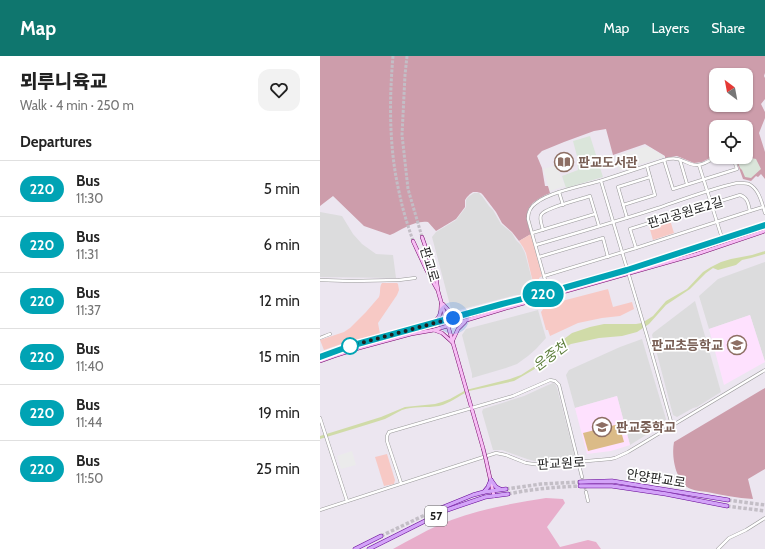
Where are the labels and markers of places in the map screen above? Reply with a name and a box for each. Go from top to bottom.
library icon: 판교도서관 [553,151,575,173]
place label: 판교도서관 [578,154,638,170]
school or university icon: 판교초등학교 [726,334,748,356]
unlabelled marker [341,337,359,355]
place label: 판교초등학교 [651,337,723,353]
school or university icon: 판교중학교 [591,416,613,438]
place label: 판교중학교 [616,419,676,435]

